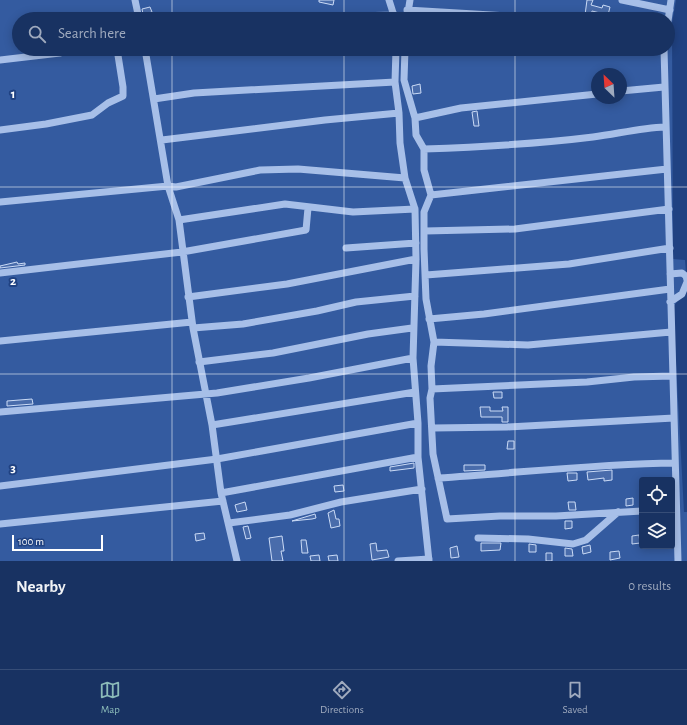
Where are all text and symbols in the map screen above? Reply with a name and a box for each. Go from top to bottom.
search box [12,12,675,56]
icon: search [26,23,48,45]
text: Search here [58,26,126,41]
north arrow [591,68,627,104]
text: 1 [11,88,15,101]
text: 2 [10,275,16,288]
text: 3 [10,462,16,475]
map controls [639,477,675,549]
button: locate [639,477,675,513]
button: layers [639,513,675,549]
scale bar [12,533,103,552]
text: 100 m [18,536,44,547]
text: Nearby [16,578,66,595]
text: 0 results [628,580,671,593]
tab: Map [99,679,121,716]
tab: Directions [320,679,364,716]
tab: Saved [562,679,588,716]

